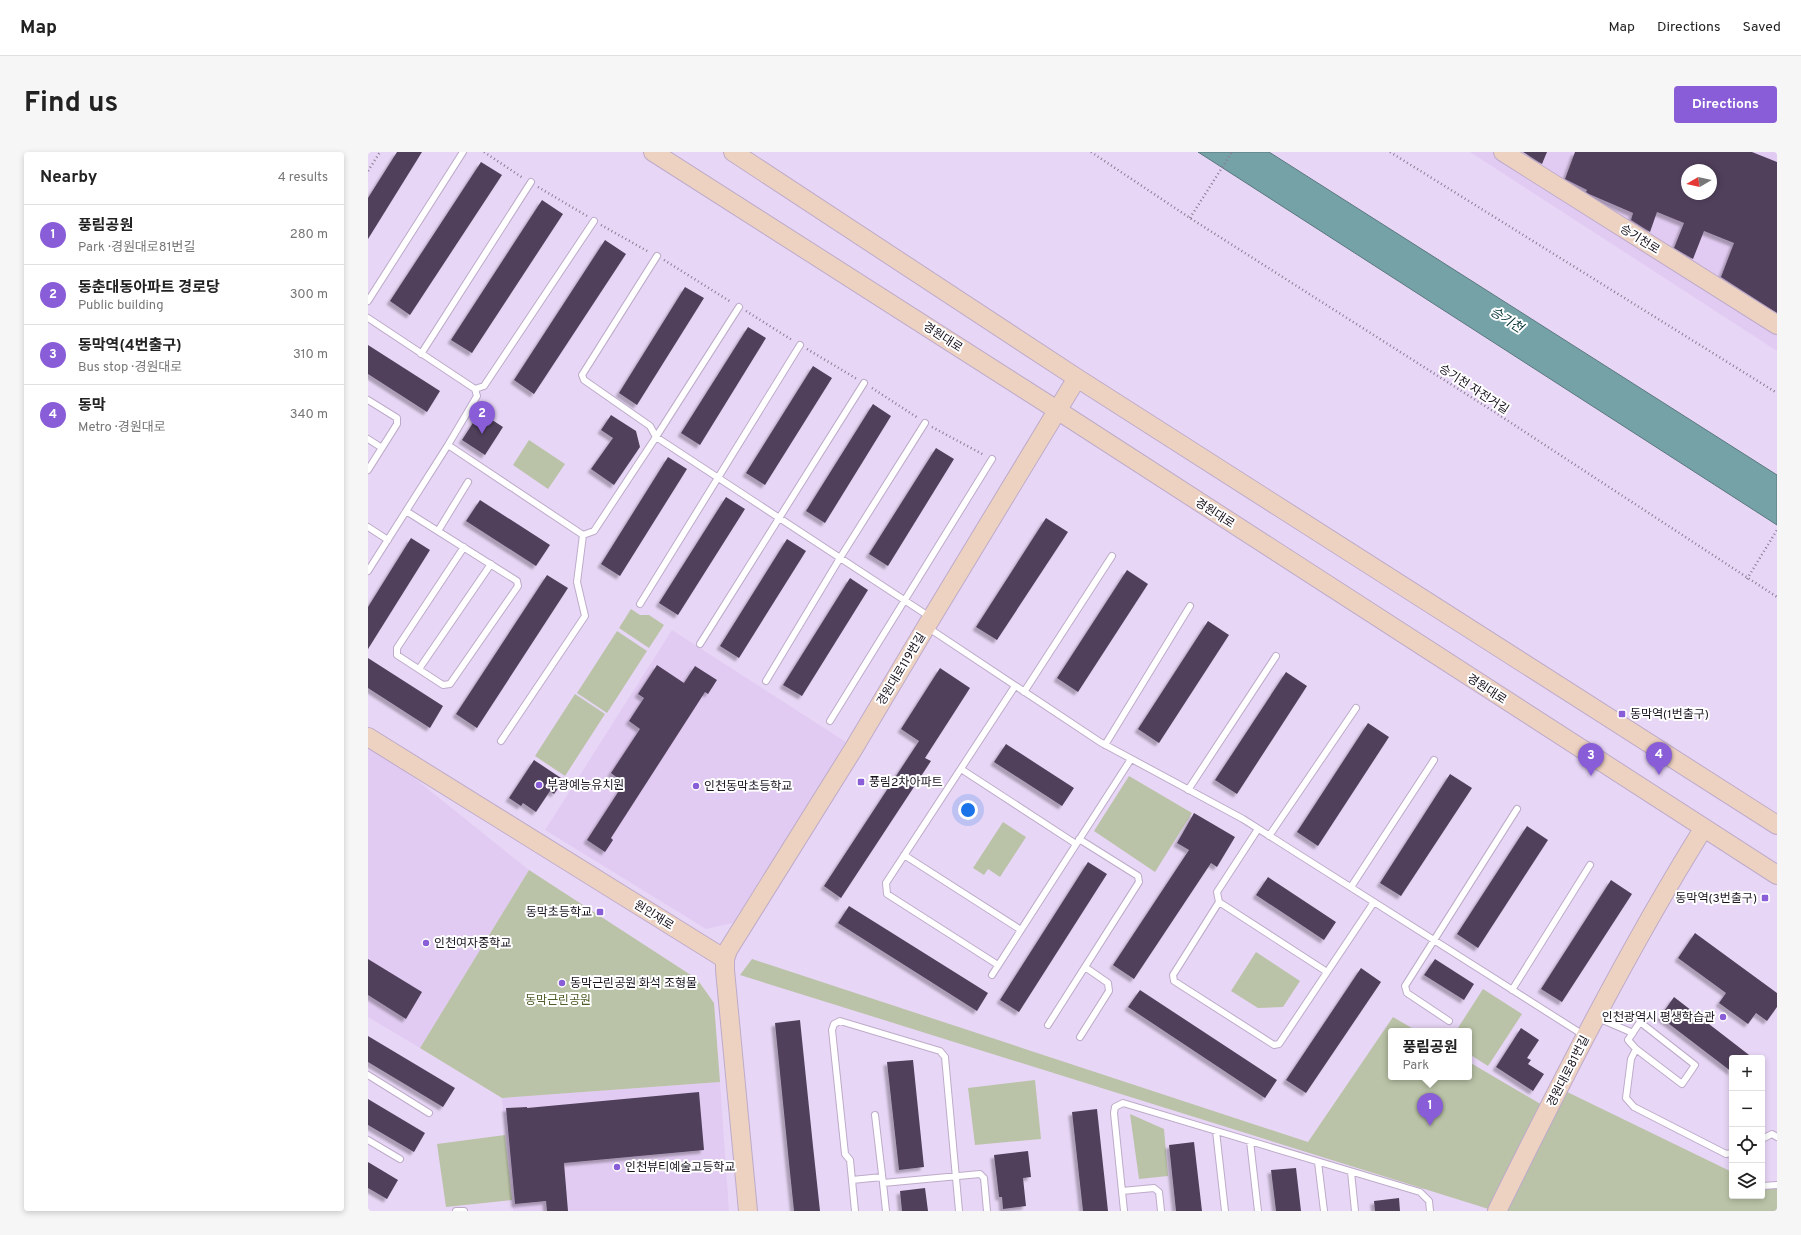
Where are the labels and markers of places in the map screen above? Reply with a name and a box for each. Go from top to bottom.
pin: 2 [469,401,495,434]
place label: 동막역(1번출구) [1630,707,1709,723]
marker: 동막역(1번출구) [1617,709,1627,719]
pin: 4 [1646,742,1672,775]
pin: 3 [1578,743,1604,776]
place label: 풍림2차아파트 [869,775,943,791]
marker: 풍림2차아파트 [856,777,866,787]
place label: 부광예능유치원 [547,778,624,794]
place label: 인천동막초등학교 [704,779,792,795]
marker: 부광예능유치원 [534,780,544,790]
marker: 인천동막초등학교 [691,781,701,791]
place label: 동막역(3번출구) [1675,891,1757,907]
marker: 동막역(3번출구) [1760,893,1770,903]
place label: 동막초등학교 [526,905,592,921]
marker: 동막초등학교 [595,907,605,917]
place label: 인천여자중학교 [434,936,511,952]
marker: 인천여자중학교 [421,938,431,948]
place label: 동막근린공원 화석 조형물 [570,976,697,992]
marker: 동막근린공원 화석 조형물 [557,978,567,988]
place label: 인천광역시 평생학습관 [1602,1010,1715,1026]
marker: 인천광역시 평생학습관 [1718,1012,1728,1022]
pin: 1 [1417,1093,1443,1126]
place label: 인천뷰티예술고등학교 [625,1160,735,1176]
marker: 인천뷰티예술고등학교 [612,1162,622,1172]

